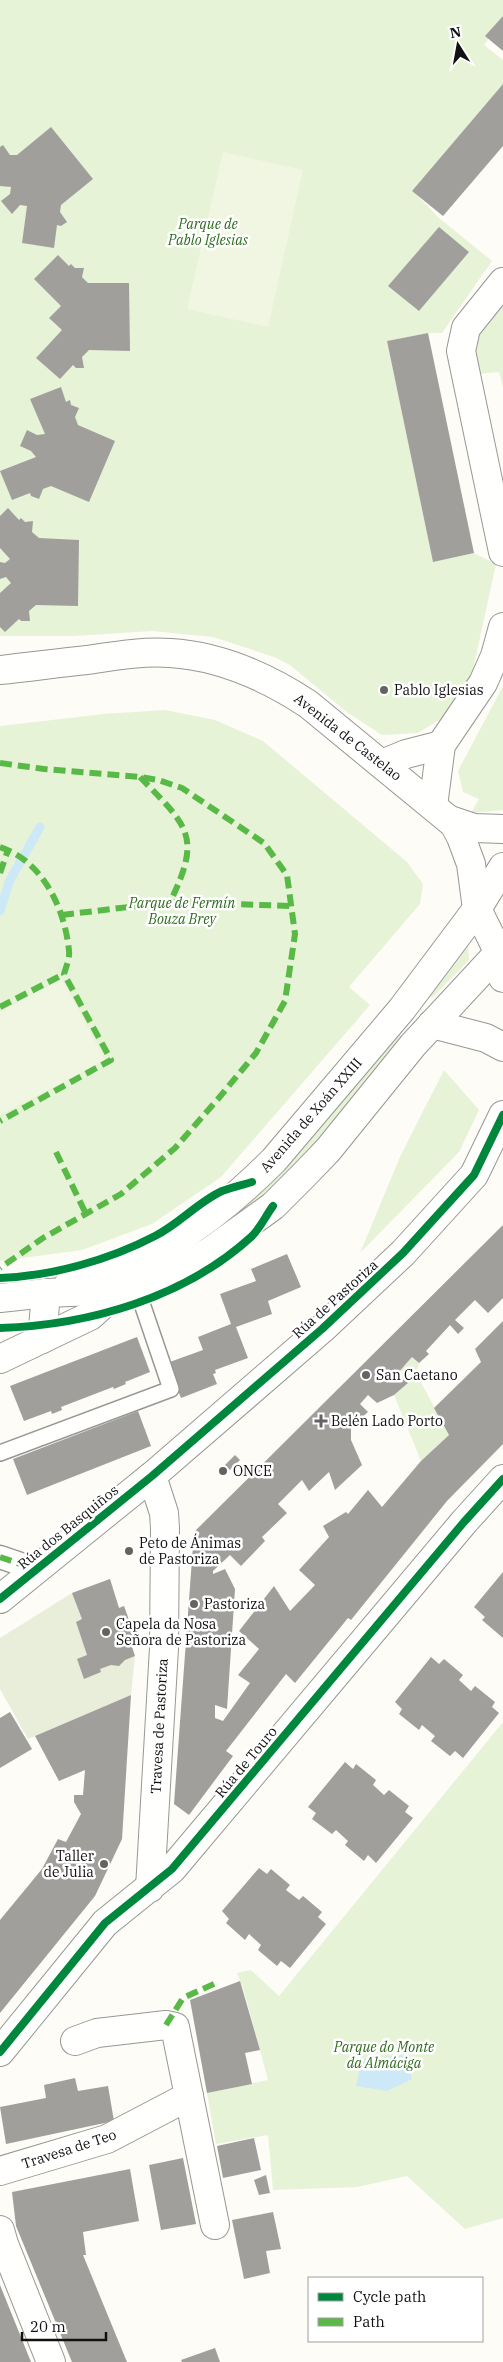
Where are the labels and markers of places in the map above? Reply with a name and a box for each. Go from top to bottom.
place label: Pablo Iglesias [394,681,484,699]
marker: Pablo Iglesias [378,684,390,696]
place label: San Caetano [376,1366,458,1384]
marker: San Caetano [360,1369,372,1381]
place label: Belén Lado Porto [331,1412,443,1430]
marker: Belén Lado Porto [315,1415,327,1427]
place label: ONCE [233,1462,272,1480]
marker: ONCE [217,1465,229,1477]
place label: Peto de Ánimas de Pastoriza [139,1533,241,1568]
marker: Peto de Ánimas de Pastoriza [123,1545,135,1557]
place label: Pastoriza [204,1595,265,1613]
marker: Pastoriza [188,1598,200,1610]
place label: Capela da Nosa Señora de Pastoriza [116,1615,246,1649]
marker: Capela da Nosa Señora de Pastoriza [100,1626,112,1638]
place label: Taller de Julia [43,1847,95,1881]
marker: Taller de Julia [98,1858,110,1870]

